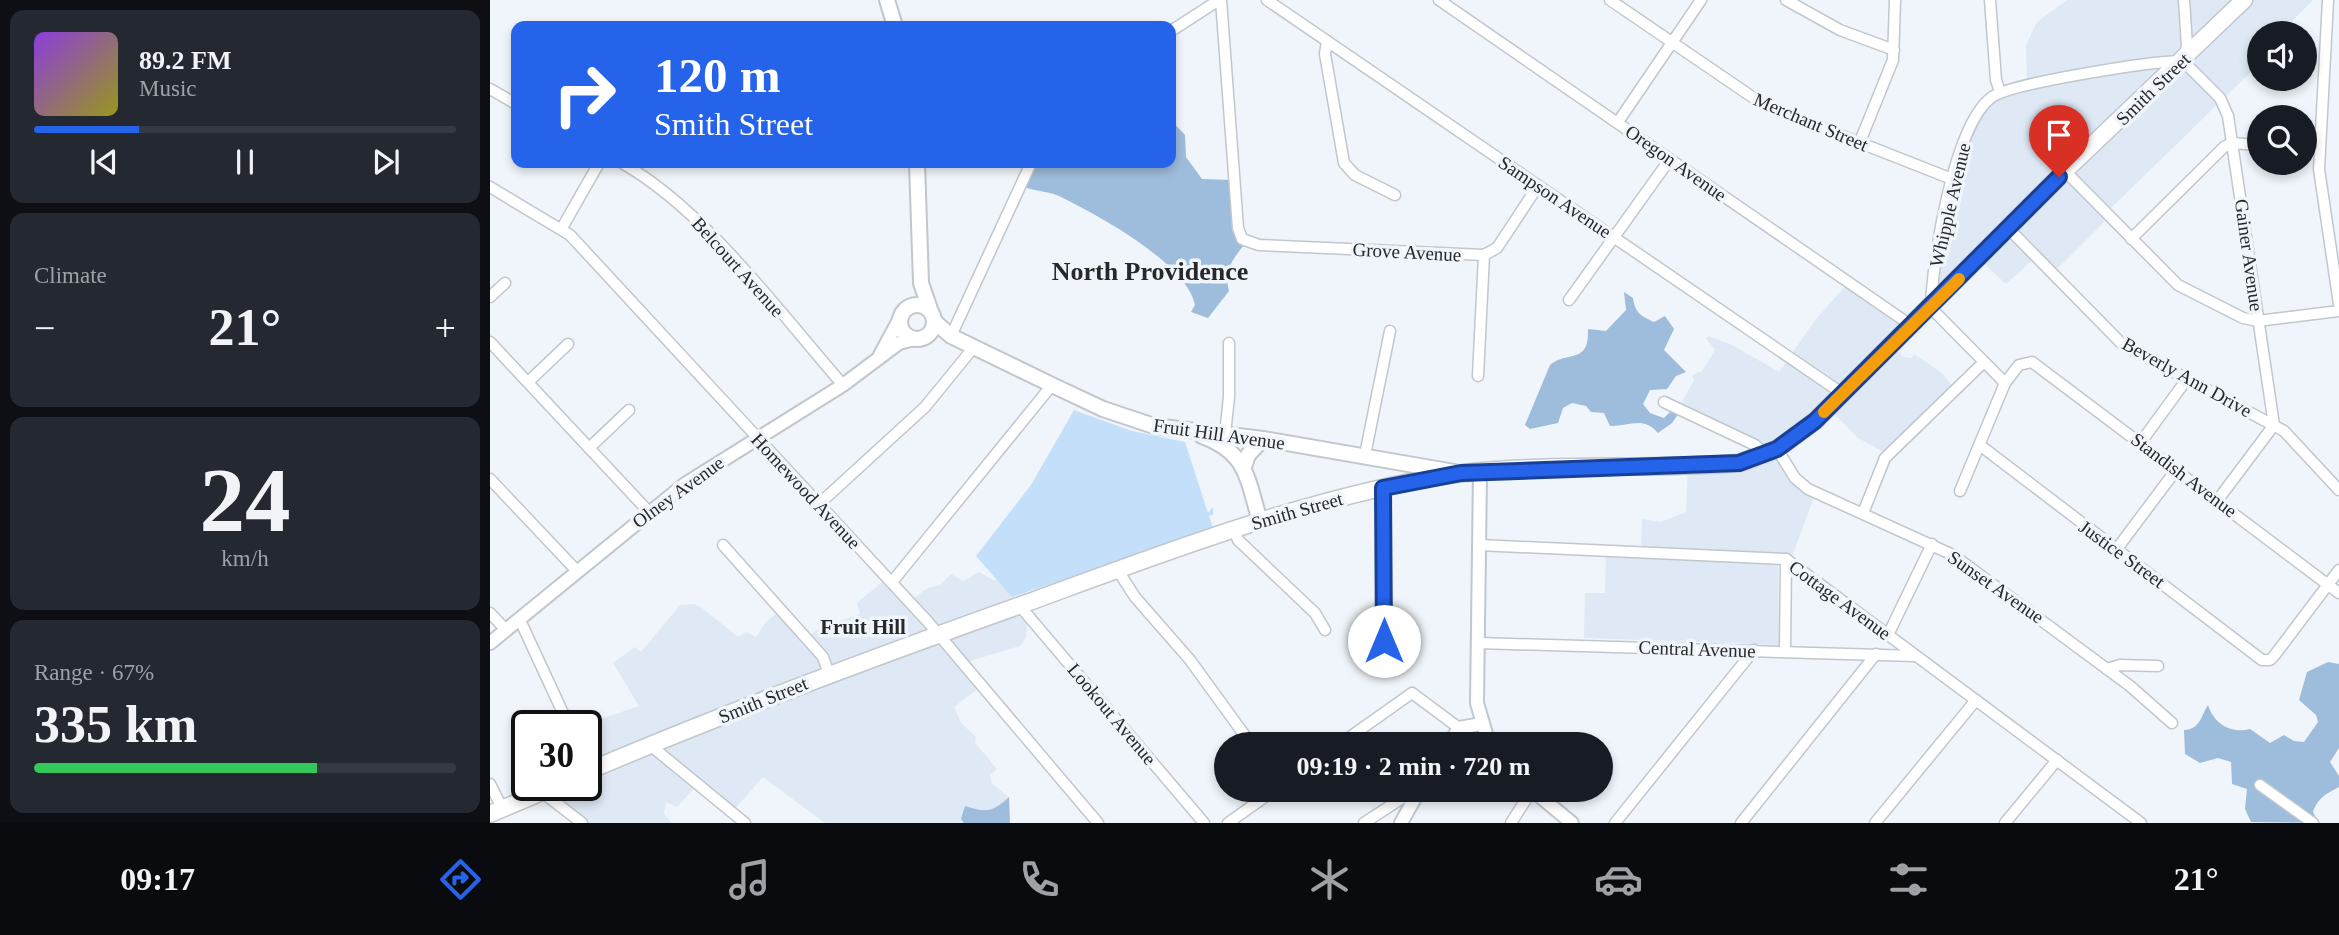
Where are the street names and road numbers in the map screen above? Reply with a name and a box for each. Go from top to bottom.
street label: Smith Street [2112,48,2195,129]
street label: Merchant Street [1751,89,1872,156]
street label: Oregon Avenue [1621,120,1731,206]
street label: Whipple Avenue [1926,141,1974,269]
street label: Sampson Avenue [1495,152,1615,242]
street label: Gainer Avenue [2231,198,2267,312]
street label: Belcourt Avenue [688,213,788,321]
street label: Grove Avenue [1352,239,1462,265]
street label: Beverly Ann Drive [2119,333,2255,421]
street label: Fruit Hill Avenue [1152,414,1286,454]
street label: Standish Avenue [2127,428,2241,522]
street label: Homewood Avenue [747,429,865,553]
street label: Olney Avenue [628,452,728,532]
street label: Smith Street [1249,488,1346,534]
street label: Justice Street [2075,516,2170,593]
street label: Sunset Avenue [1944,546,2048,628]
street label: Cottage Avenue [1785,556,1895,644]
street label: Central Avenue [1638,636,1756,662]
street label: Lookout Avenue [1064,659,1160,769]
street label: Smith Street [715,672,811,727]

